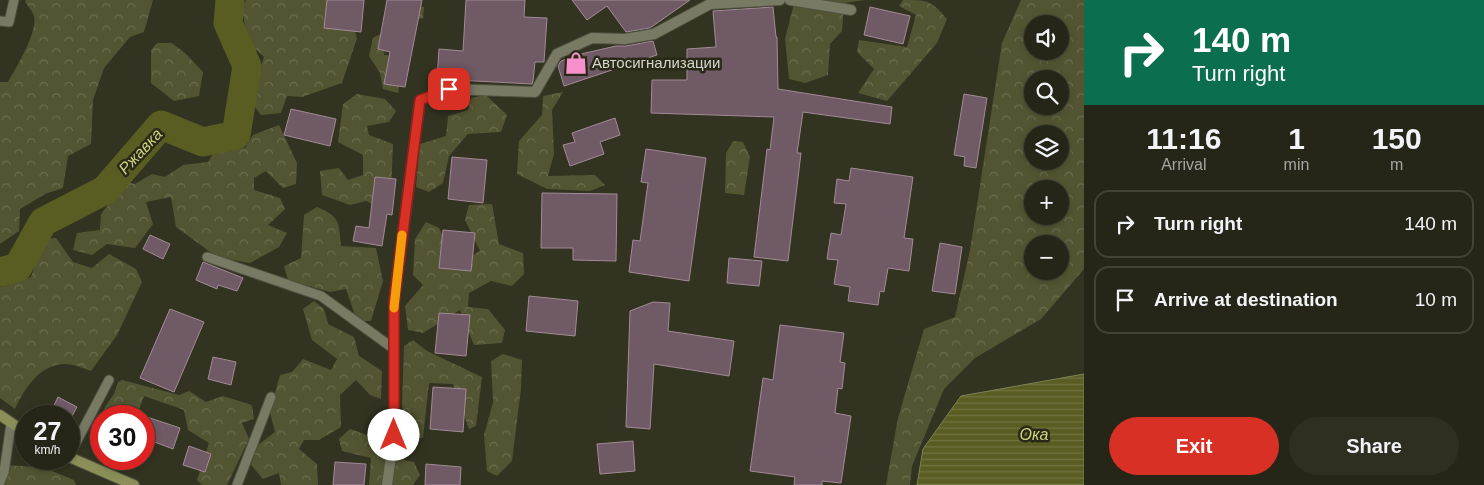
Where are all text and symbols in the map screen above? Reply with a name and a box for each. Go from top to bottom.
map controls [1024,15,1069,280]
button: sound [1024,15,1069,60]
icon: right [1109,20,1174,85]
text: 140 m [1192,20,1291,59]
shop icon: Автосигнализации [563,50,589,76]
place label: Автосигнализации [592,54,720,71]
text: Turn right [1192,61,1285,86]
pin [428,68,470,110]
button: search [1024,70,1069,115]
icon: arrive [435,75,463,103]
text: 11:16 [1146,122,1221,155]
text: 1 [1288,122,1305,155]
text: 150 [1372,122,1422,155]
water label: Ржавка [115,125,166,177]
button: layers [1024,125,1069,170]
text: Arrival [1161,156,1206,173]
text: min [1284,156,1309,173]
text: m [1390,156,1403,173]
button: + [1024,180,1069,225]
icon: right [1111,210,1139,238]
text: Turn right [1154,213,1242,234]
text: 140 m [1404,213,1457,234]
button: − [1024,235,1069,280]
icon: arrive [1111,286,1139,314]
text: Arrive at destination [1154,289,1338,310]
text: 10 m [1415,289,1457,310]
speed limit sign: 30 [90,405,155,470]
position arrow [367,408,419,460]
text: 27 [34,417,61,445]
button: Exit [1109,417,1279,475]
button: Share [1289,417,1459,475]
water label: Ока [1020,426,1049,443]
text: km/h [34,443,61,457]

